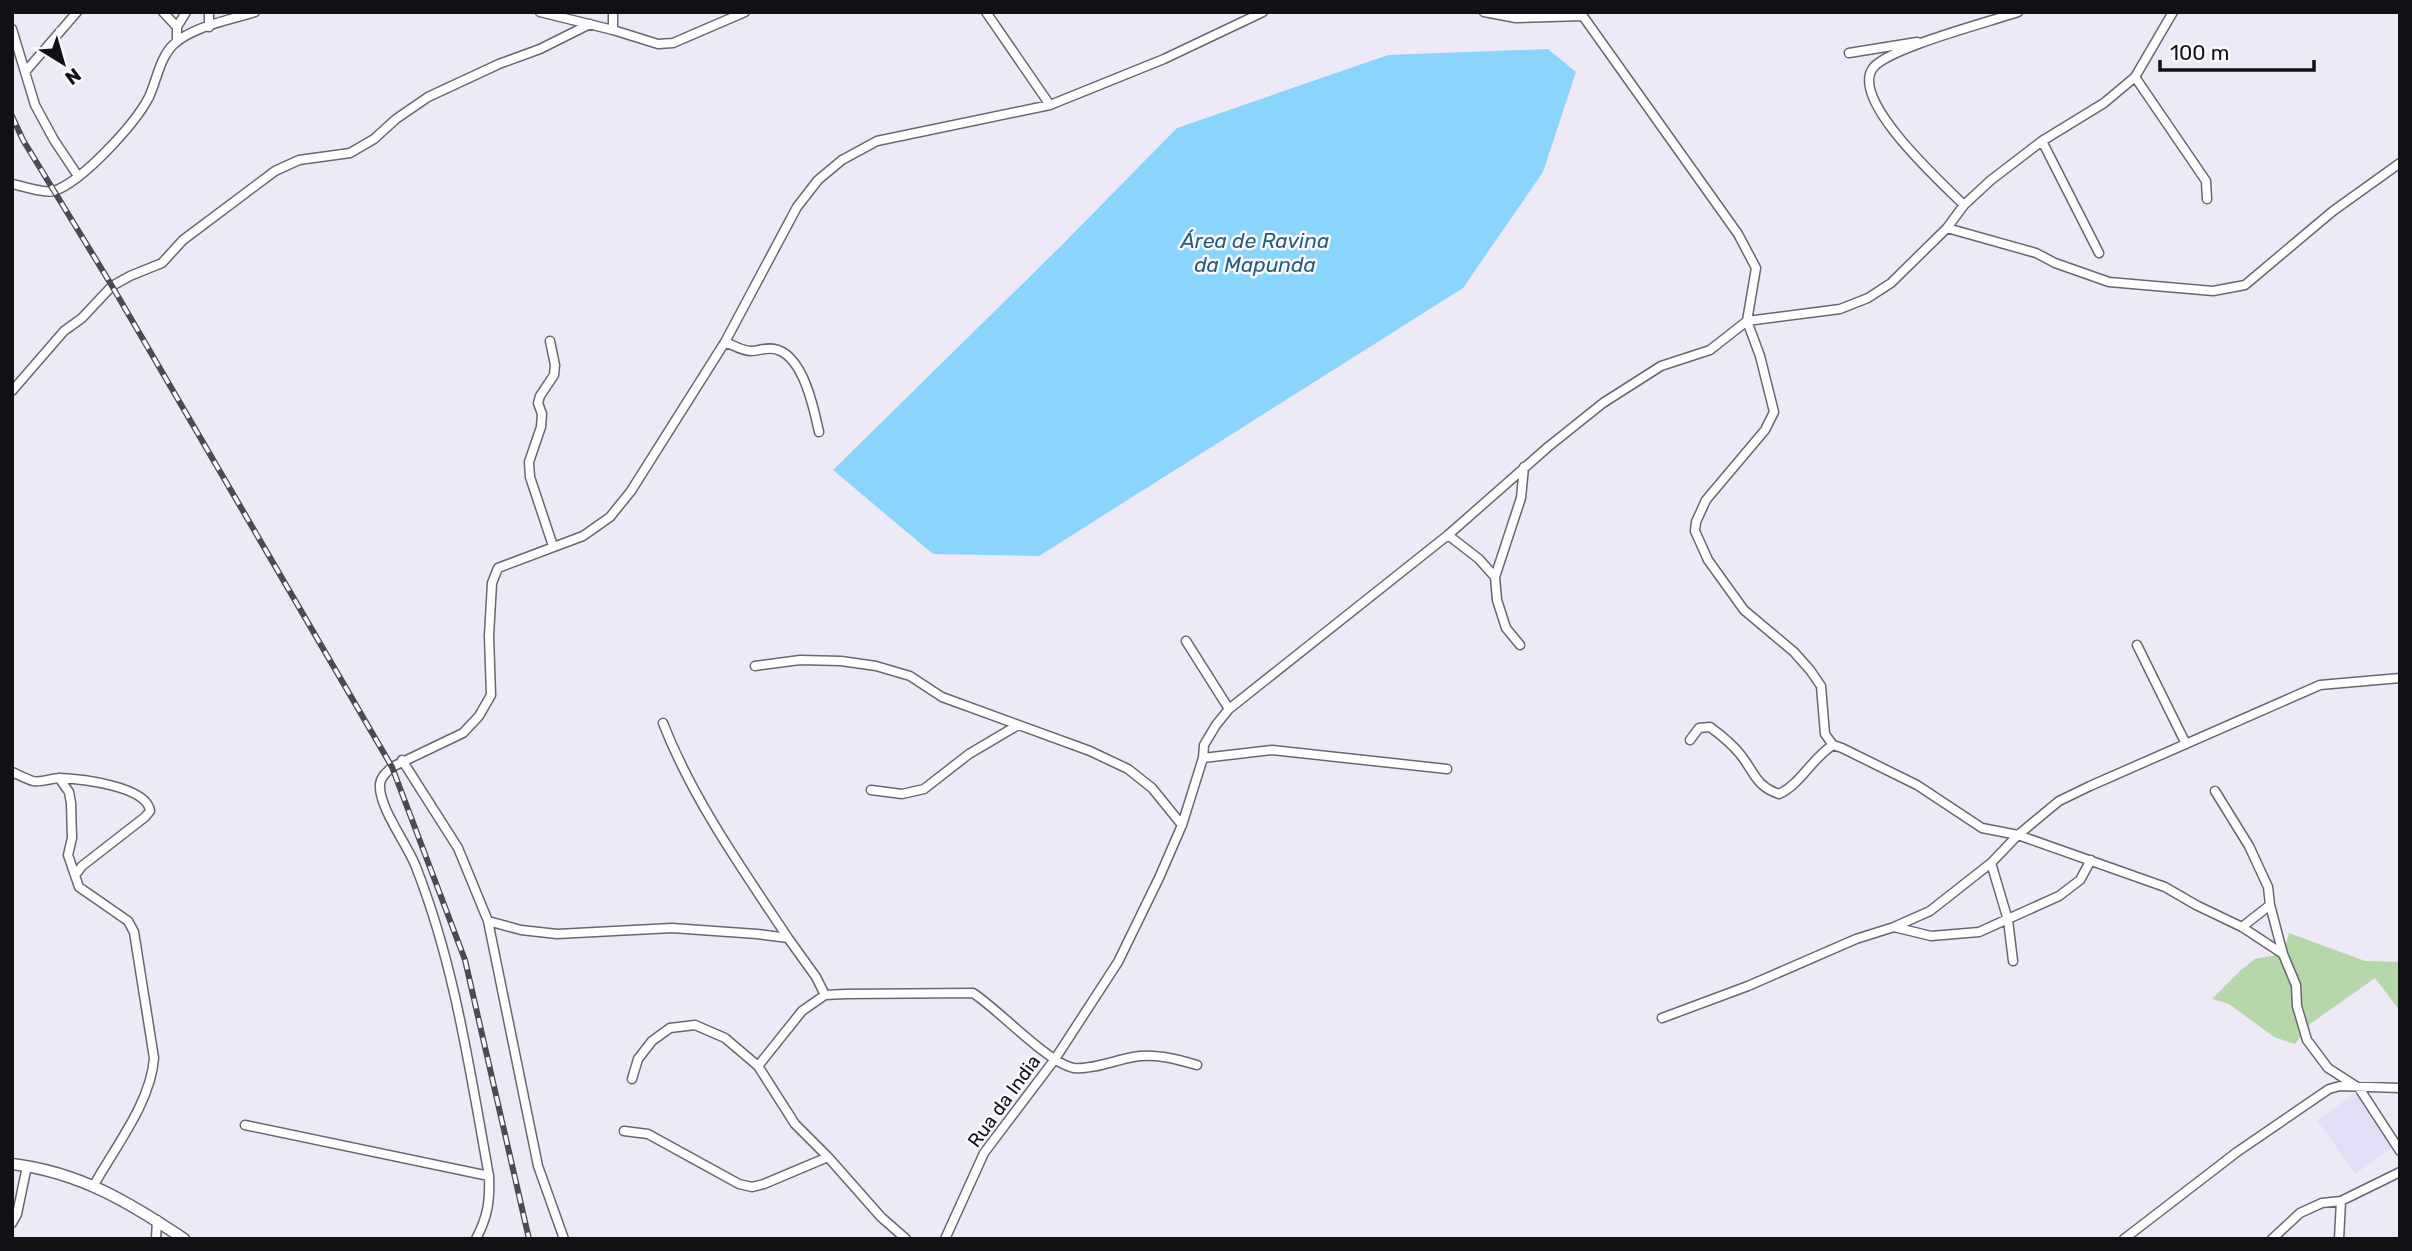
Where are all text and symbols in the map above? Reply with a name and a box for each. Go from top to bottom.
north arrow [28,28,98,98]
scale bar [2160,28,2314,72]
text: 100 m [2170,40,2229,65]
text: N [61,63,85,89]
water label: Área de Ravina da Mapunda [1180,228,1329,277]
street label: Rua da India [963,1050,1045,1152]

